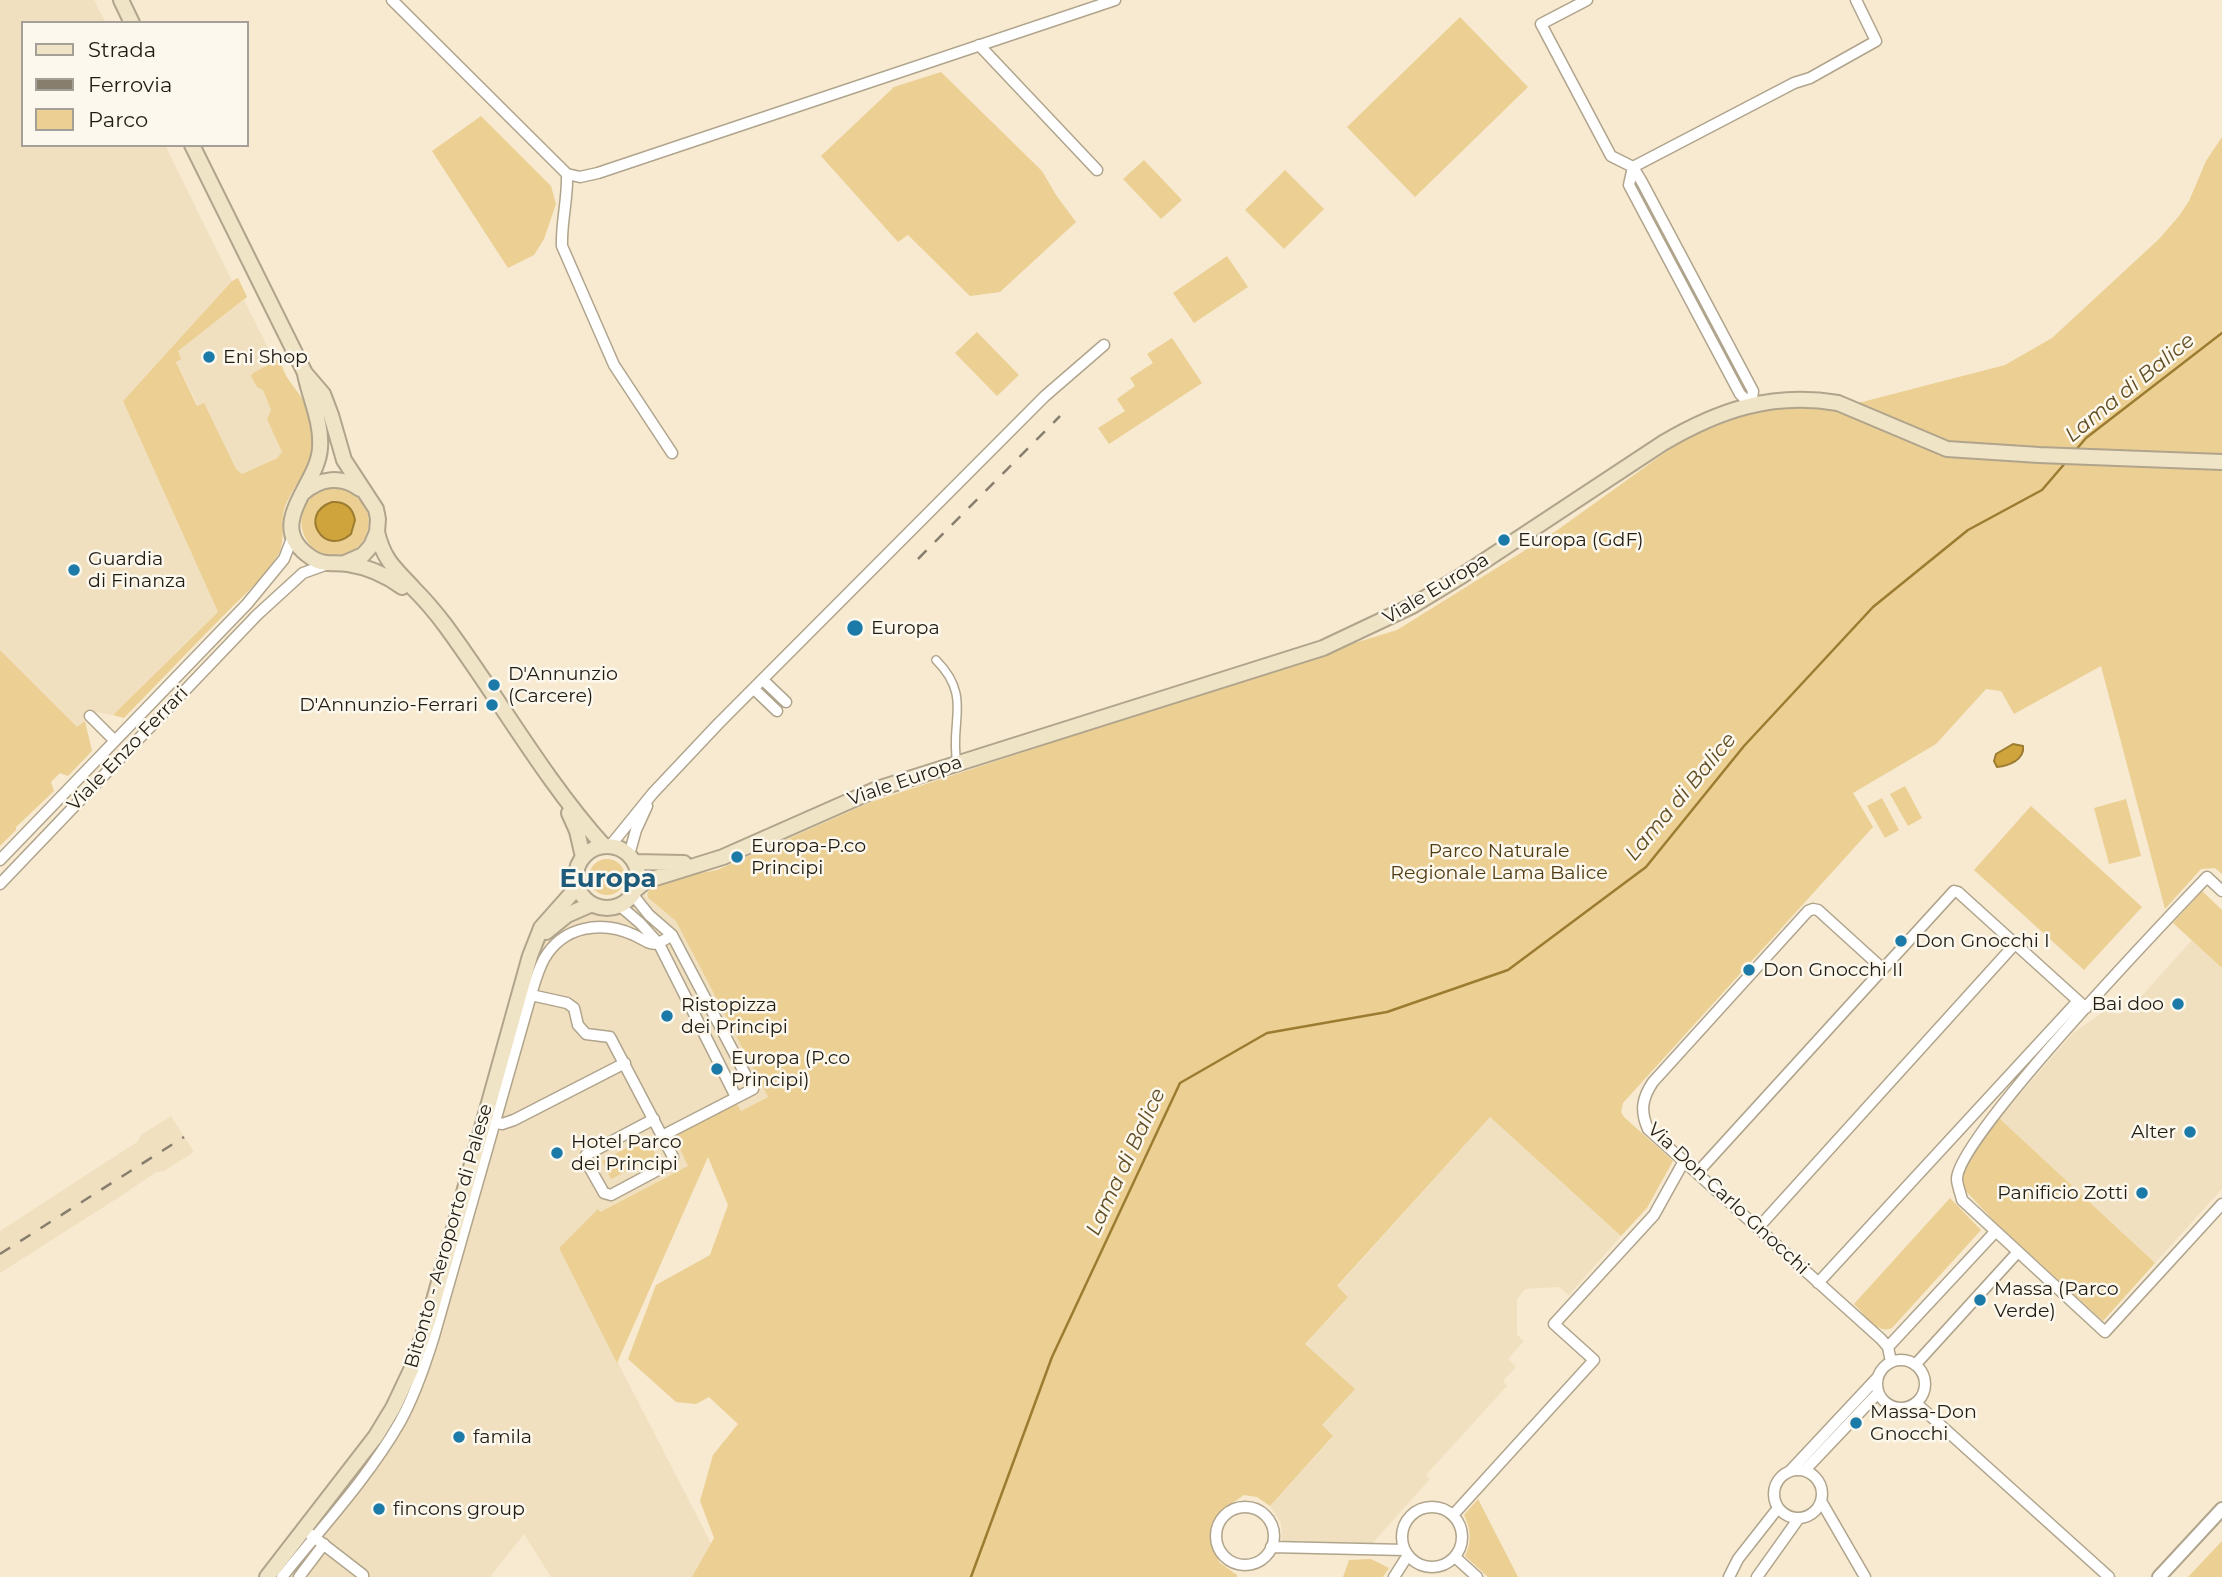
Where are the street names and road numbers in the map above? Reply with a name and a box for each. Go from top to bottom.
street label: Viale Europa [1379,548,1493,630]
street label: Viale Enzo Ferrari [63,682,193,816]
street label: Viale Europa [845,751,965,811]
street label: Bitonto - Aeroporto di Palese [400,1101,498,1371]
street label: Via Don Carlo Gnocchi [1643,1118,1813,1280]

